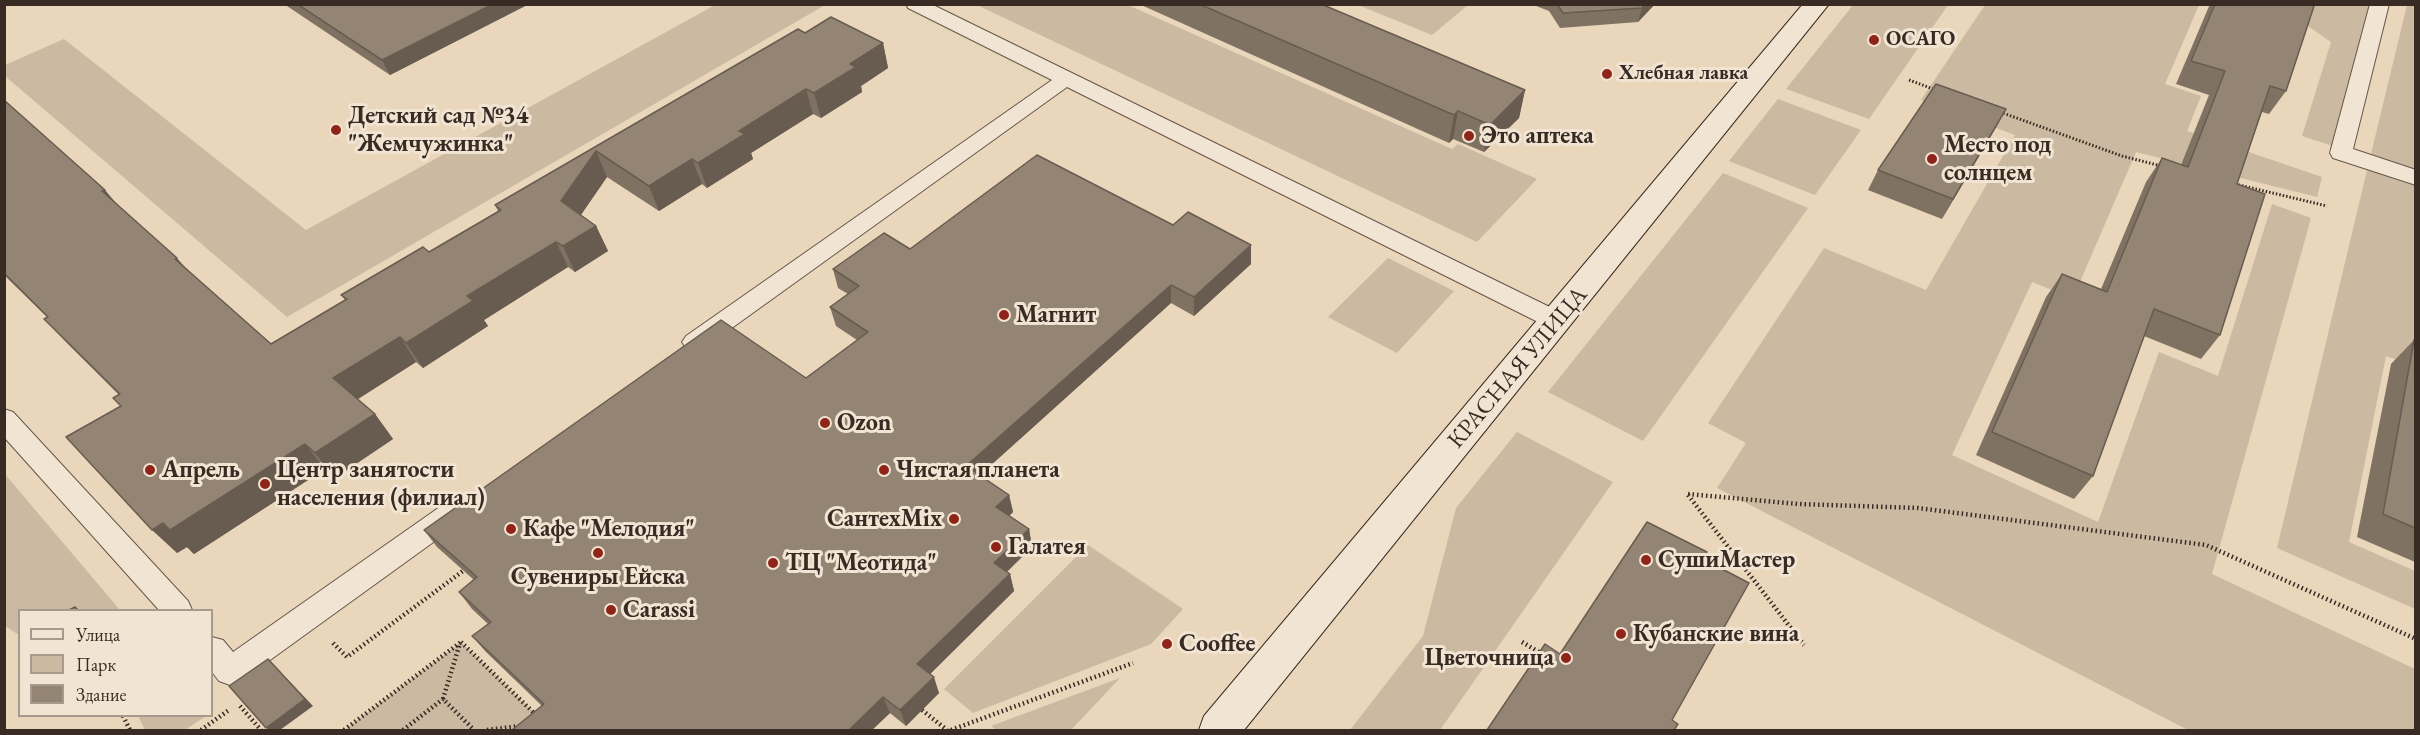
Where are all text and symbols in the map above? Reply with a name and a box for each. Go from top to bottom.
place label: ОСАГО [1886,28,1955,52]
marker: ОСАГО [1867,33,1881,47]
place label: Хлебная лавка [1619,62,1748,86]
marker: Хлебная лавка [1600,67,1614,81]
place label: Детский сад №34 "Жемчужинка" [348,102,528,158]
place label: Это аптека [1481,122,1594,150]
marker: Детский сад №34 "Жемчужинка" [329,123,343,137]
marker: Это аптека [1462,129,1476,143]
place label: Место под солнцем [1944,131,2052,187]
marker: Место под солнцем [1925,152,1939,166]
street label: КРАСНАЯ УЛИЦА [1442,281,1594,455]
place label: Магнит [1016,301,1096,329]
marker: Магнит [997,308,1011,322]
place label: Ozon [837,409,891,437]
marker: Ozon [818,416,832,430]
place label: Апрель [162,456,240,484]
place label: Центр занятости населения (филиал) [277,456,485,512]
place label: Чистая планета [896,456,1060,484]
marker: Апрель [143,463,157,477]
marker: Чистая планета [877,463,891,477]
marker: Центр занятости населения (филиал) [258,477,272,491]
place label: СантехMix [827,505,942,533]
marker: СантехMix [947,512,961,526]
place label: Кафе "Мелодия" [523,515,695,543]
marker: Кафе "Мелодия" [504,522,518,536]
place label: Галатея [1008,533,1086,561]
marker: Галатея [989,540,1003,554]
marker: Сувениры Ейска [591,546,605,560]
place label: СушиМастер [1658,546,1795,574]
place label: ТЦ "Меотида" [785,549,937,577]
marker: СушиМастер [1639,553,1653,567]
marker: ТЦ "Меотида" [766,556,780,570]
place label: Сувениры Ейска [511,563,685,591]
place label: Carassi [623,596,695,624]
marker: Carassi [604,603,618,617]
legend [18,609,213,717]
place label: Кубанские вина [1633,620,1799,648]
text: Улица [76,623,120,646]
marker: Кубанские вина [1614,627,1628,641]
place label: Cooffee [1179,630,1255,658]
marker: Cooffee [1160,637,1174,651]
place label: Цветочница [1425,644,1554,672]
marker: Цветочница [1559,651,1573,665]
text: Парк [76,653,116,676]
text: Здание [76,683,126,706]

